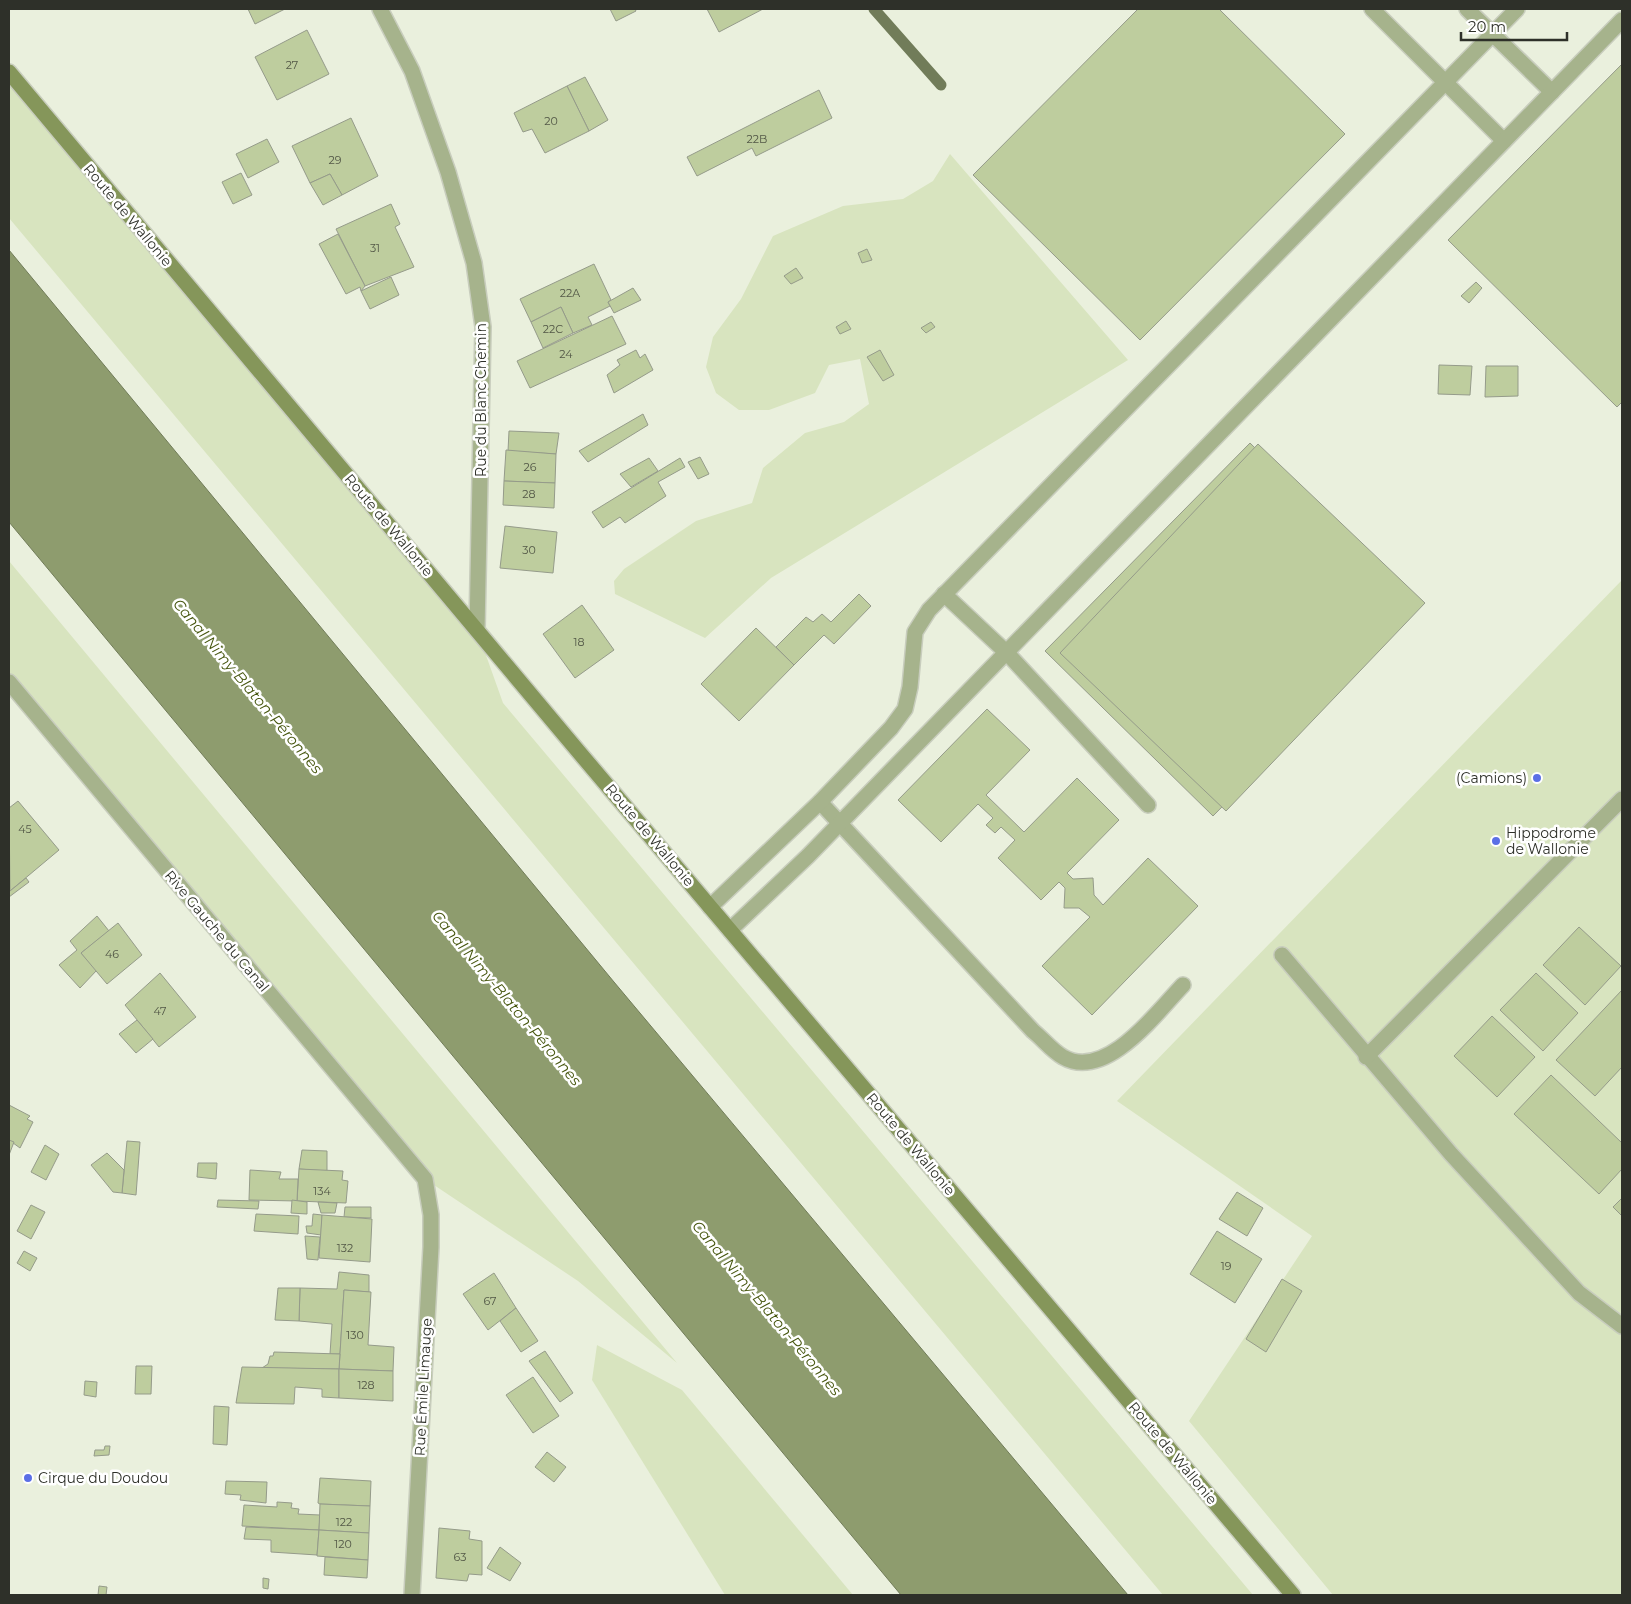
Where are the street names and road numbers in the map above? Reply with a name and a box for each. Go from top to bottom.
street label: Route de Wallonie [80,160,176,270]
street label: Rue du Blanc Chemin [472,323,490,477]
street label: Route de Wallonie [341,470,437,580]
street label: Route de Wallonie [602,780,698,890]
street label: Rive Gauche du Canal [161,866,273,996]
street label: Route de Wallonie [863,1089,959,1199]
street label: Rue Émile Limauge [410,1318,436,1456]
street label: Route de Wallonie [1125,1398,1221,1508]

